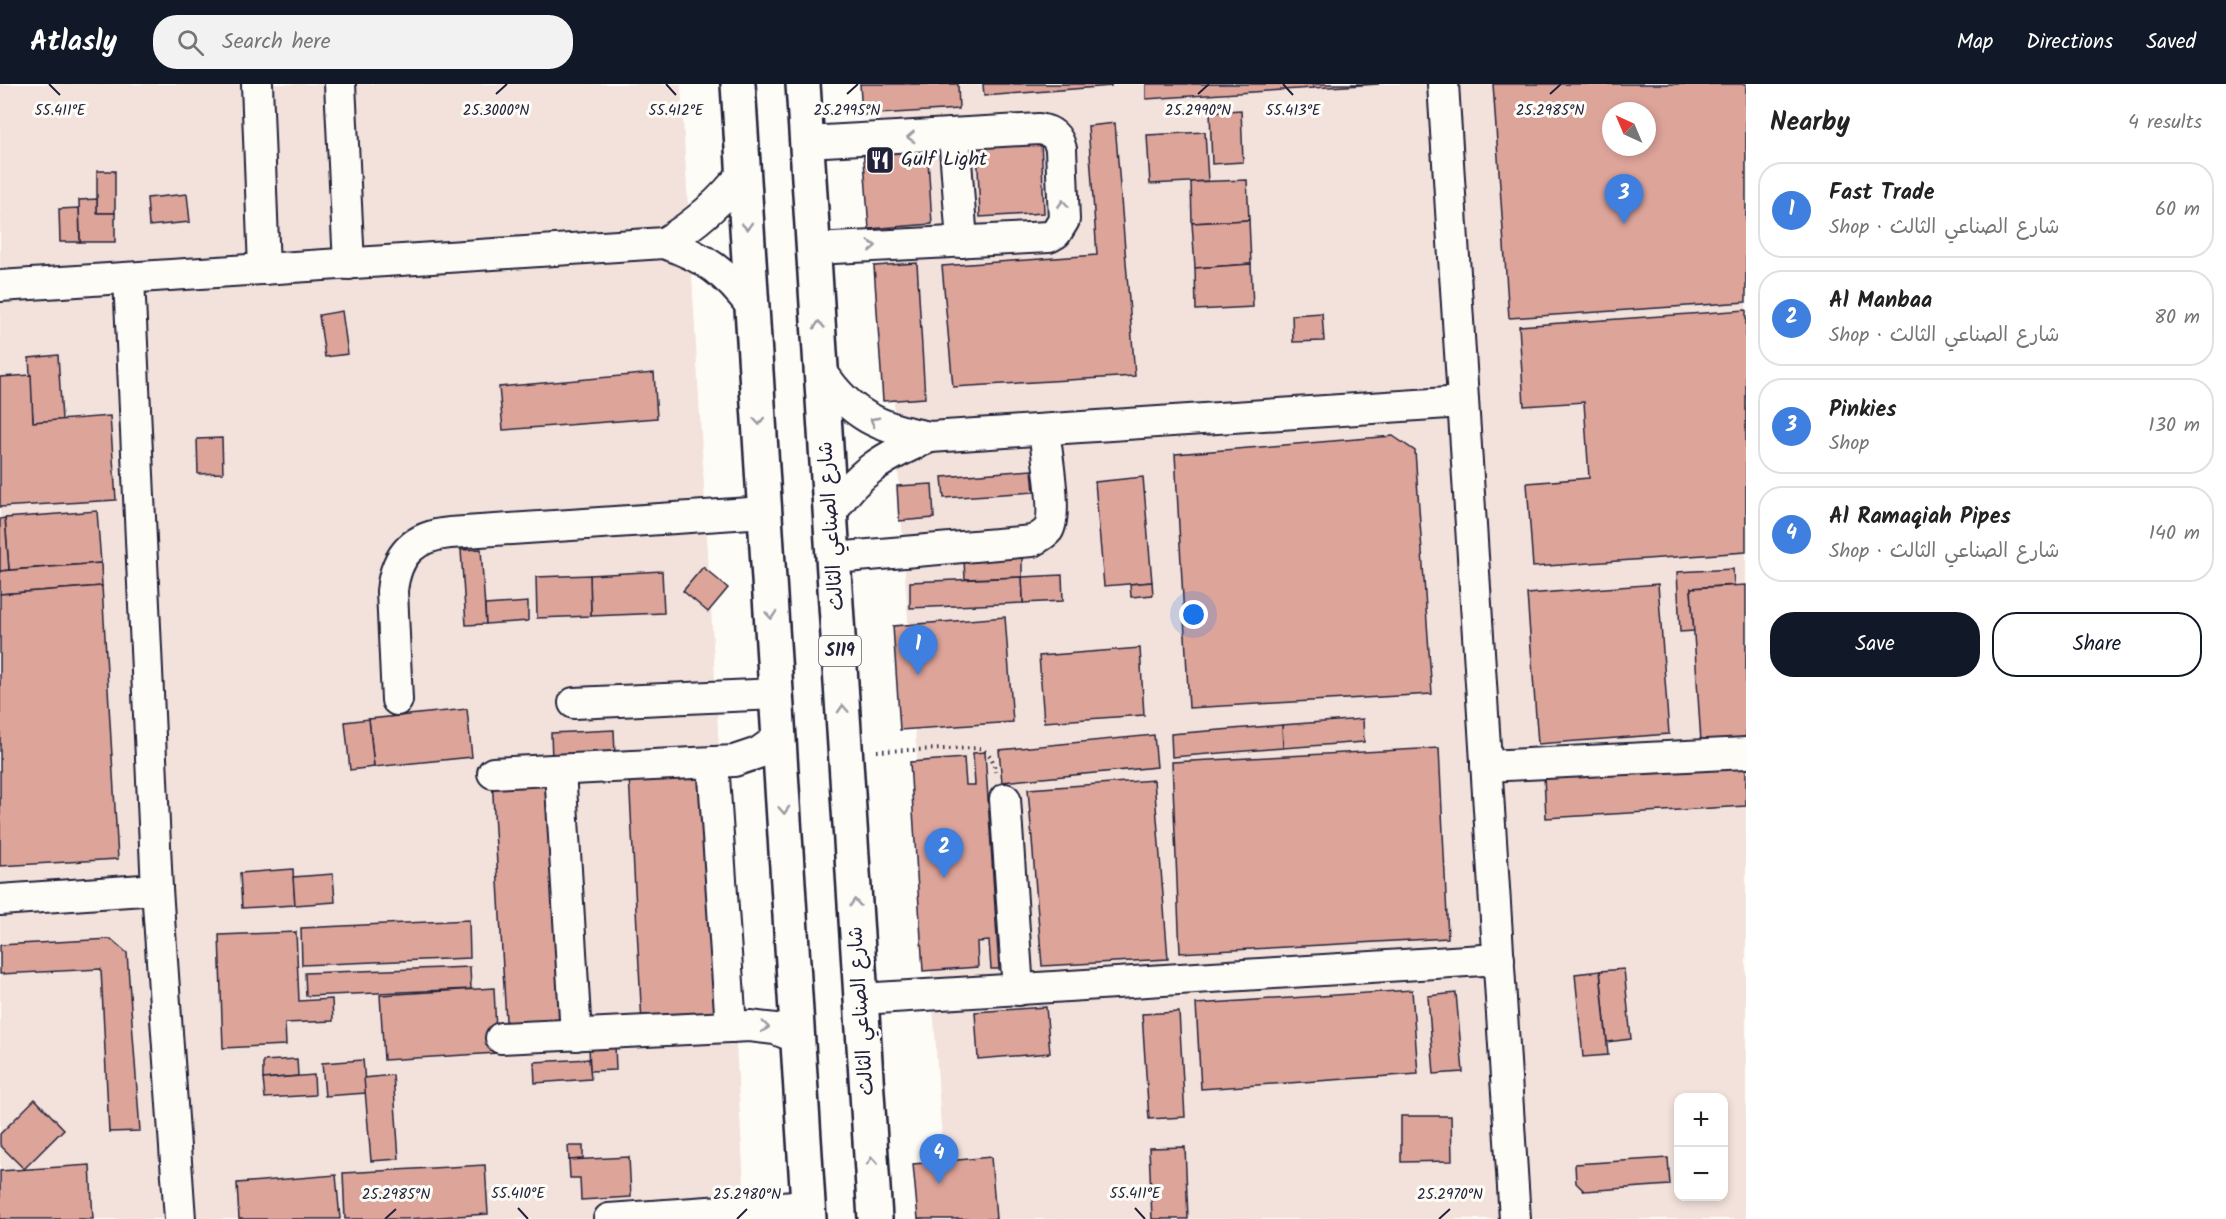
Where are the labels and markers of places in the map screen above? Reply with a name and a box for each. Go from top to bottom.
restaurant icon: Gulf Light [864,144,896,176]
place label: Gulf Light [901,144,987,176]
pin: 3 [1604,174,1644,224]
pin: 1 [898,626,938,675]
pin: 2 [924,828,964,878]
pin: 4 [920,1134,958,1184]

